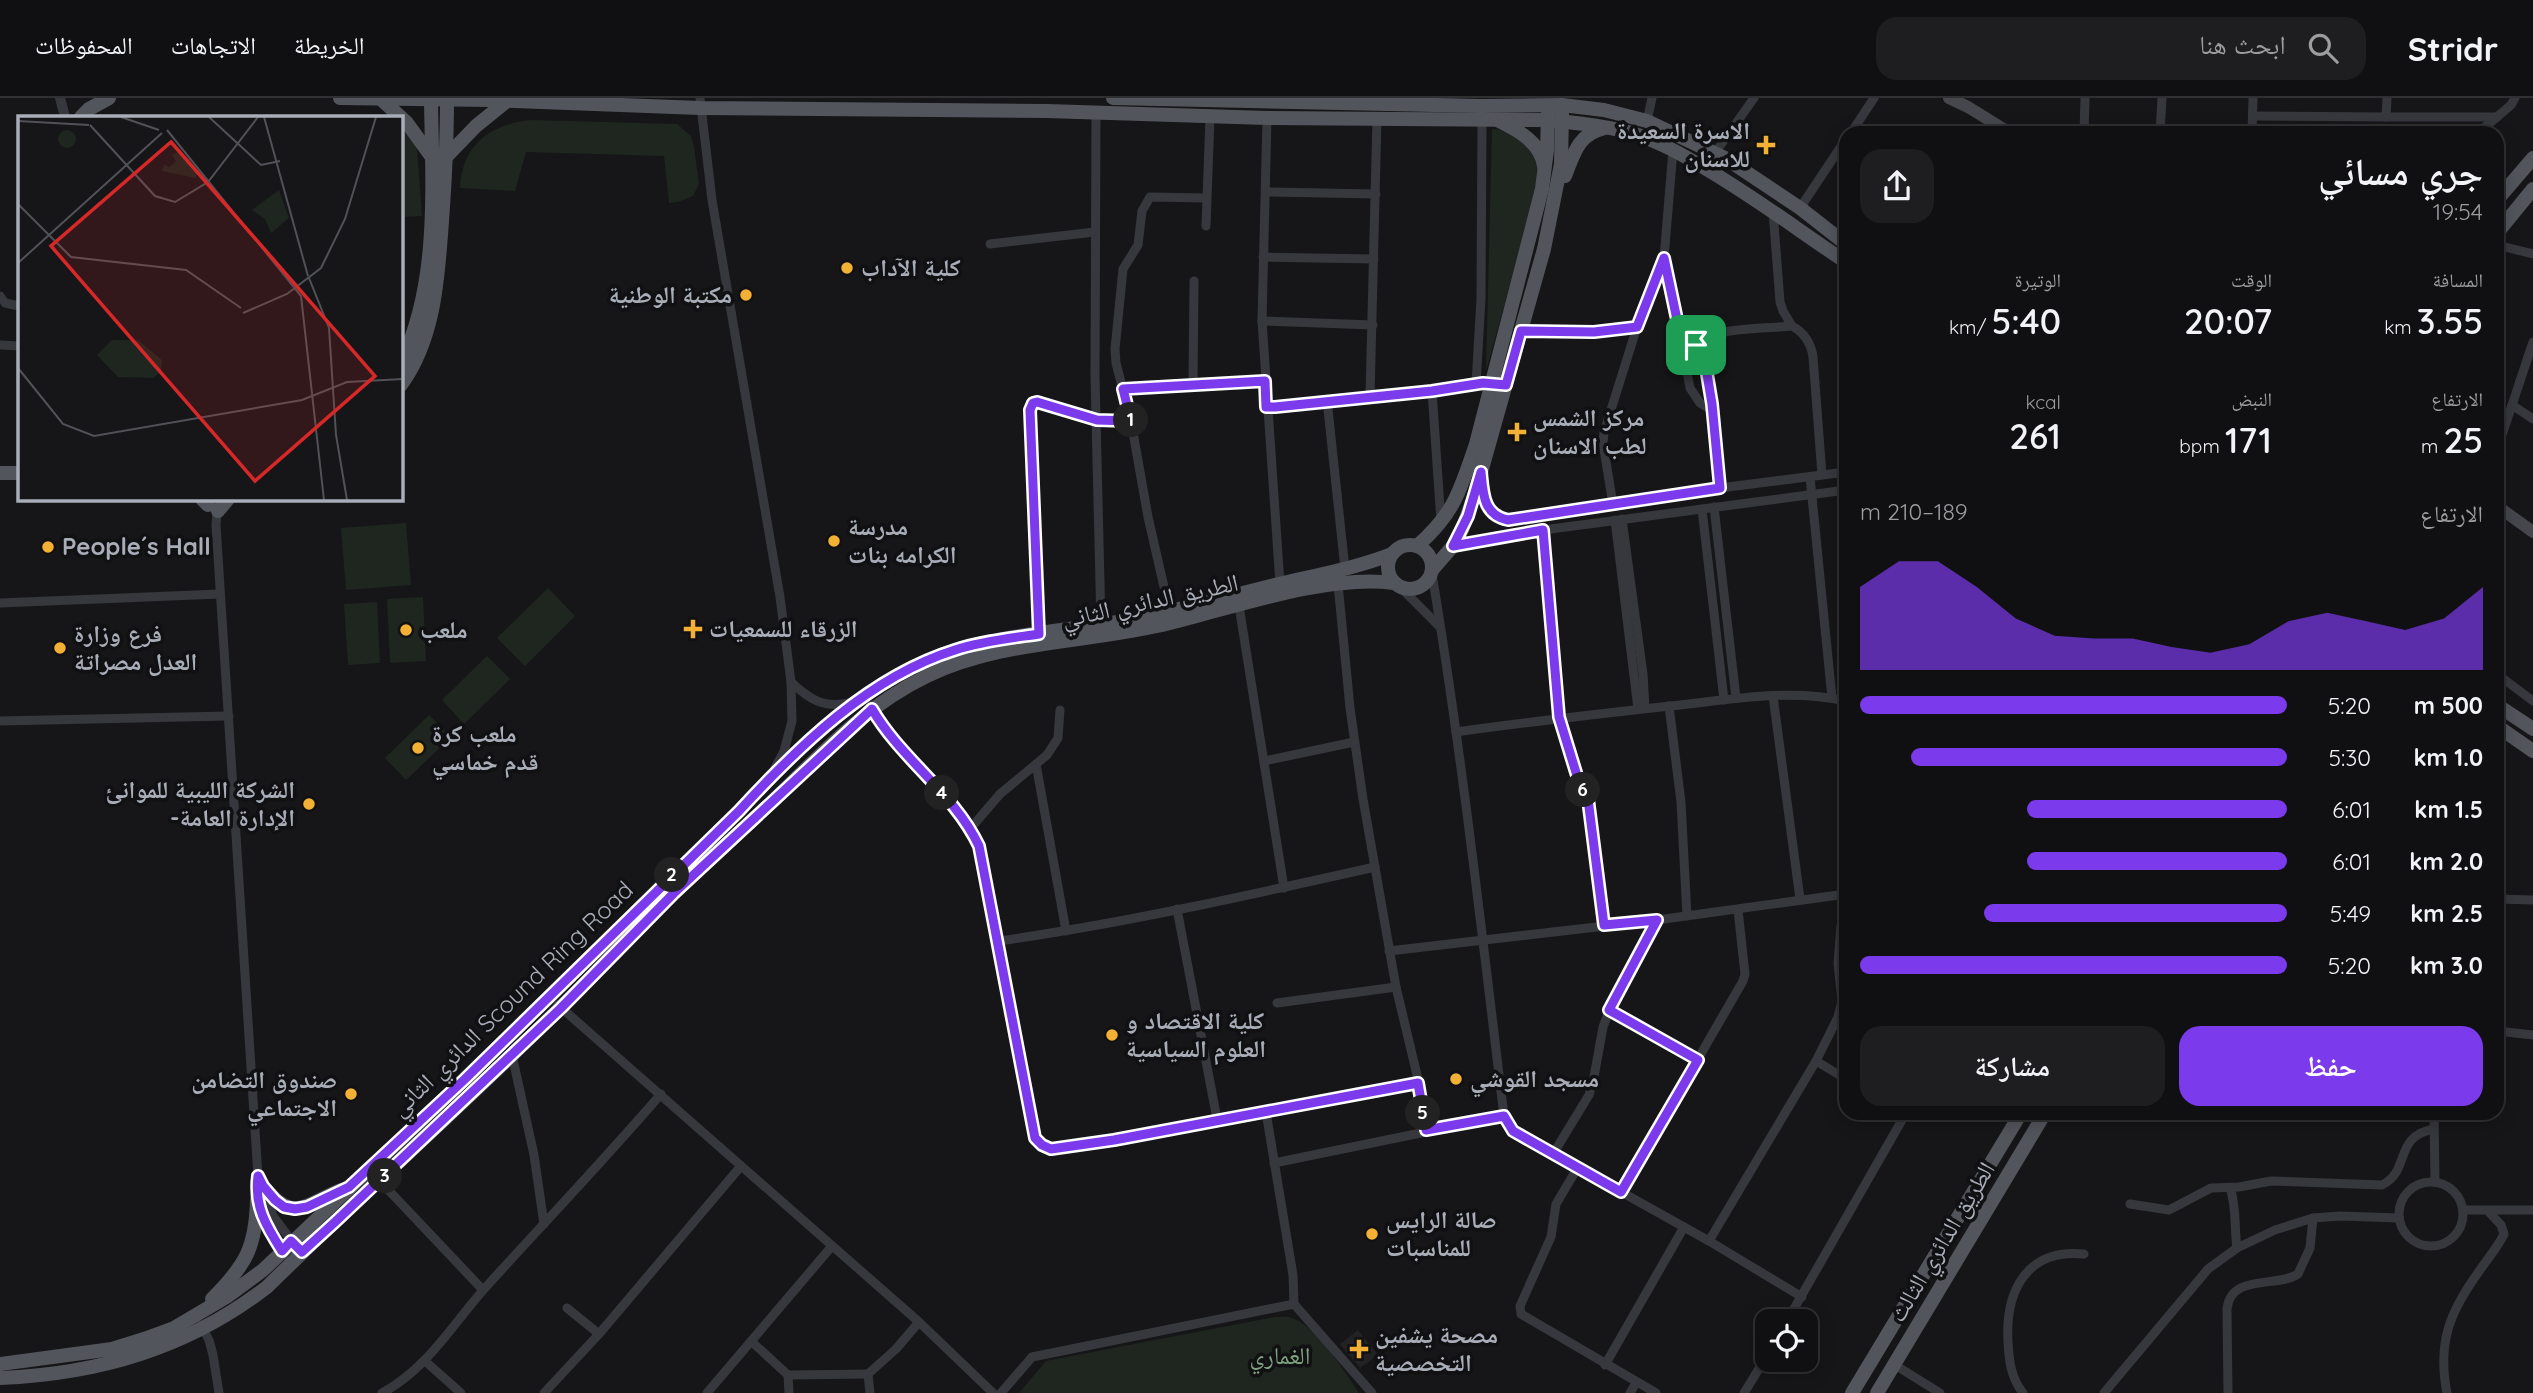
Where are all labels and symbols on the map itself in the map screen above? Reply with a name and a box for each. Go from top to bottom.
place label: الاسرة السعيدة للاسنان [1617,115,1750,173]
inset map [18,116,402,500]
marker: الاسرة السعيدة للاسنان [1756,135,1776,155]
place label: كلية الآداب [861,252,961,282]
marker: كلية الآداب [839,260,855,276]
place label: مكتبة الوطنية [609,279,732,309]
marker: مكتبة الوطنية [738,287,754,303]
pin [1666,315,1726,375]
pin: 1 [1114,402,1148,438]
place label: مركز الشمس لطب الاسنان [1533,402,1647,460]
marker: مركز الشمس لطب الاسنان [1507,422,1527,442]
place label: مدرسة الكرامه بنات [848,511,957,569]
place label: People´s Hall [62,531,211,561]
marker: مدرسة الكرامه بنات [826,533,842,549]
marker: People´s Hall [40,539,56,555]
street label: الطريق الدائري الثاني [1059,567,1242,638]
place label: الزرقاء للسمعيات [709,613,858,643]
place label: ملعب [420,614,468,644]
place label: فرع وزارة العدل مصراتة [74,618,197,676]
marker: الزرقاء للسمعيات [683,619,703,639]
marker: ملعب [398,622,414,638]
marker: فرع وزارة العدل مصراتة [52,640,68,656]
place label: ملعب كرة قدم خماسي [432,718,538,781]
marker: ملعب كرة قدم خماسي [410,740,426,756]
pin: 6 [1566,772,1600,808]
place label: الشركة الليبية للموانئ -الإدارة العامة [105,774,295,832]
pin: 4 [925,776,960,810]
marker: الشركة الليبية للموانئ -الإدارة العامة [301,796,317,812]
pin: 2 [654,858,690,892]
street label: الدائري الثاني Scound Ring Road [384,874,642,1126]
place label: كلية الاقتصاد و العلوم السياسية [1126,1005,1266,1066]
marker: كلية الاقتصاد و العلوم السياسية [1104,1027,1120,1043]
place label: مسجد القوشي [1470,1063,1599,1098]
place label: صندوق التضامن الاجتماعي [191,1064,337,1127]
marker: مسجد القوشي [1448,1071,1464,1087]
marker: صندوق التضامن الاجتماعي [343,1086,359,1102]
pin: 5 [1406,1096,1440,1130]
street label: الطريق الدائري الثالث [1882,1156,2005,1330]
pin: 3 [368,1158,402,1194]
place label: صالة الرايس للمناسبات [1386,1204,1497,1262]
marker: صالة الرايس للمناسبات [1364,1226,1380,1242]
place label: مصحة يشفين التخصصية [1375,1319,1498,1377]
marker: مصحة يشفين التخصصية [1349,1339,1369,1359]
park label: الغماري [1250,1340,1310,1375]

